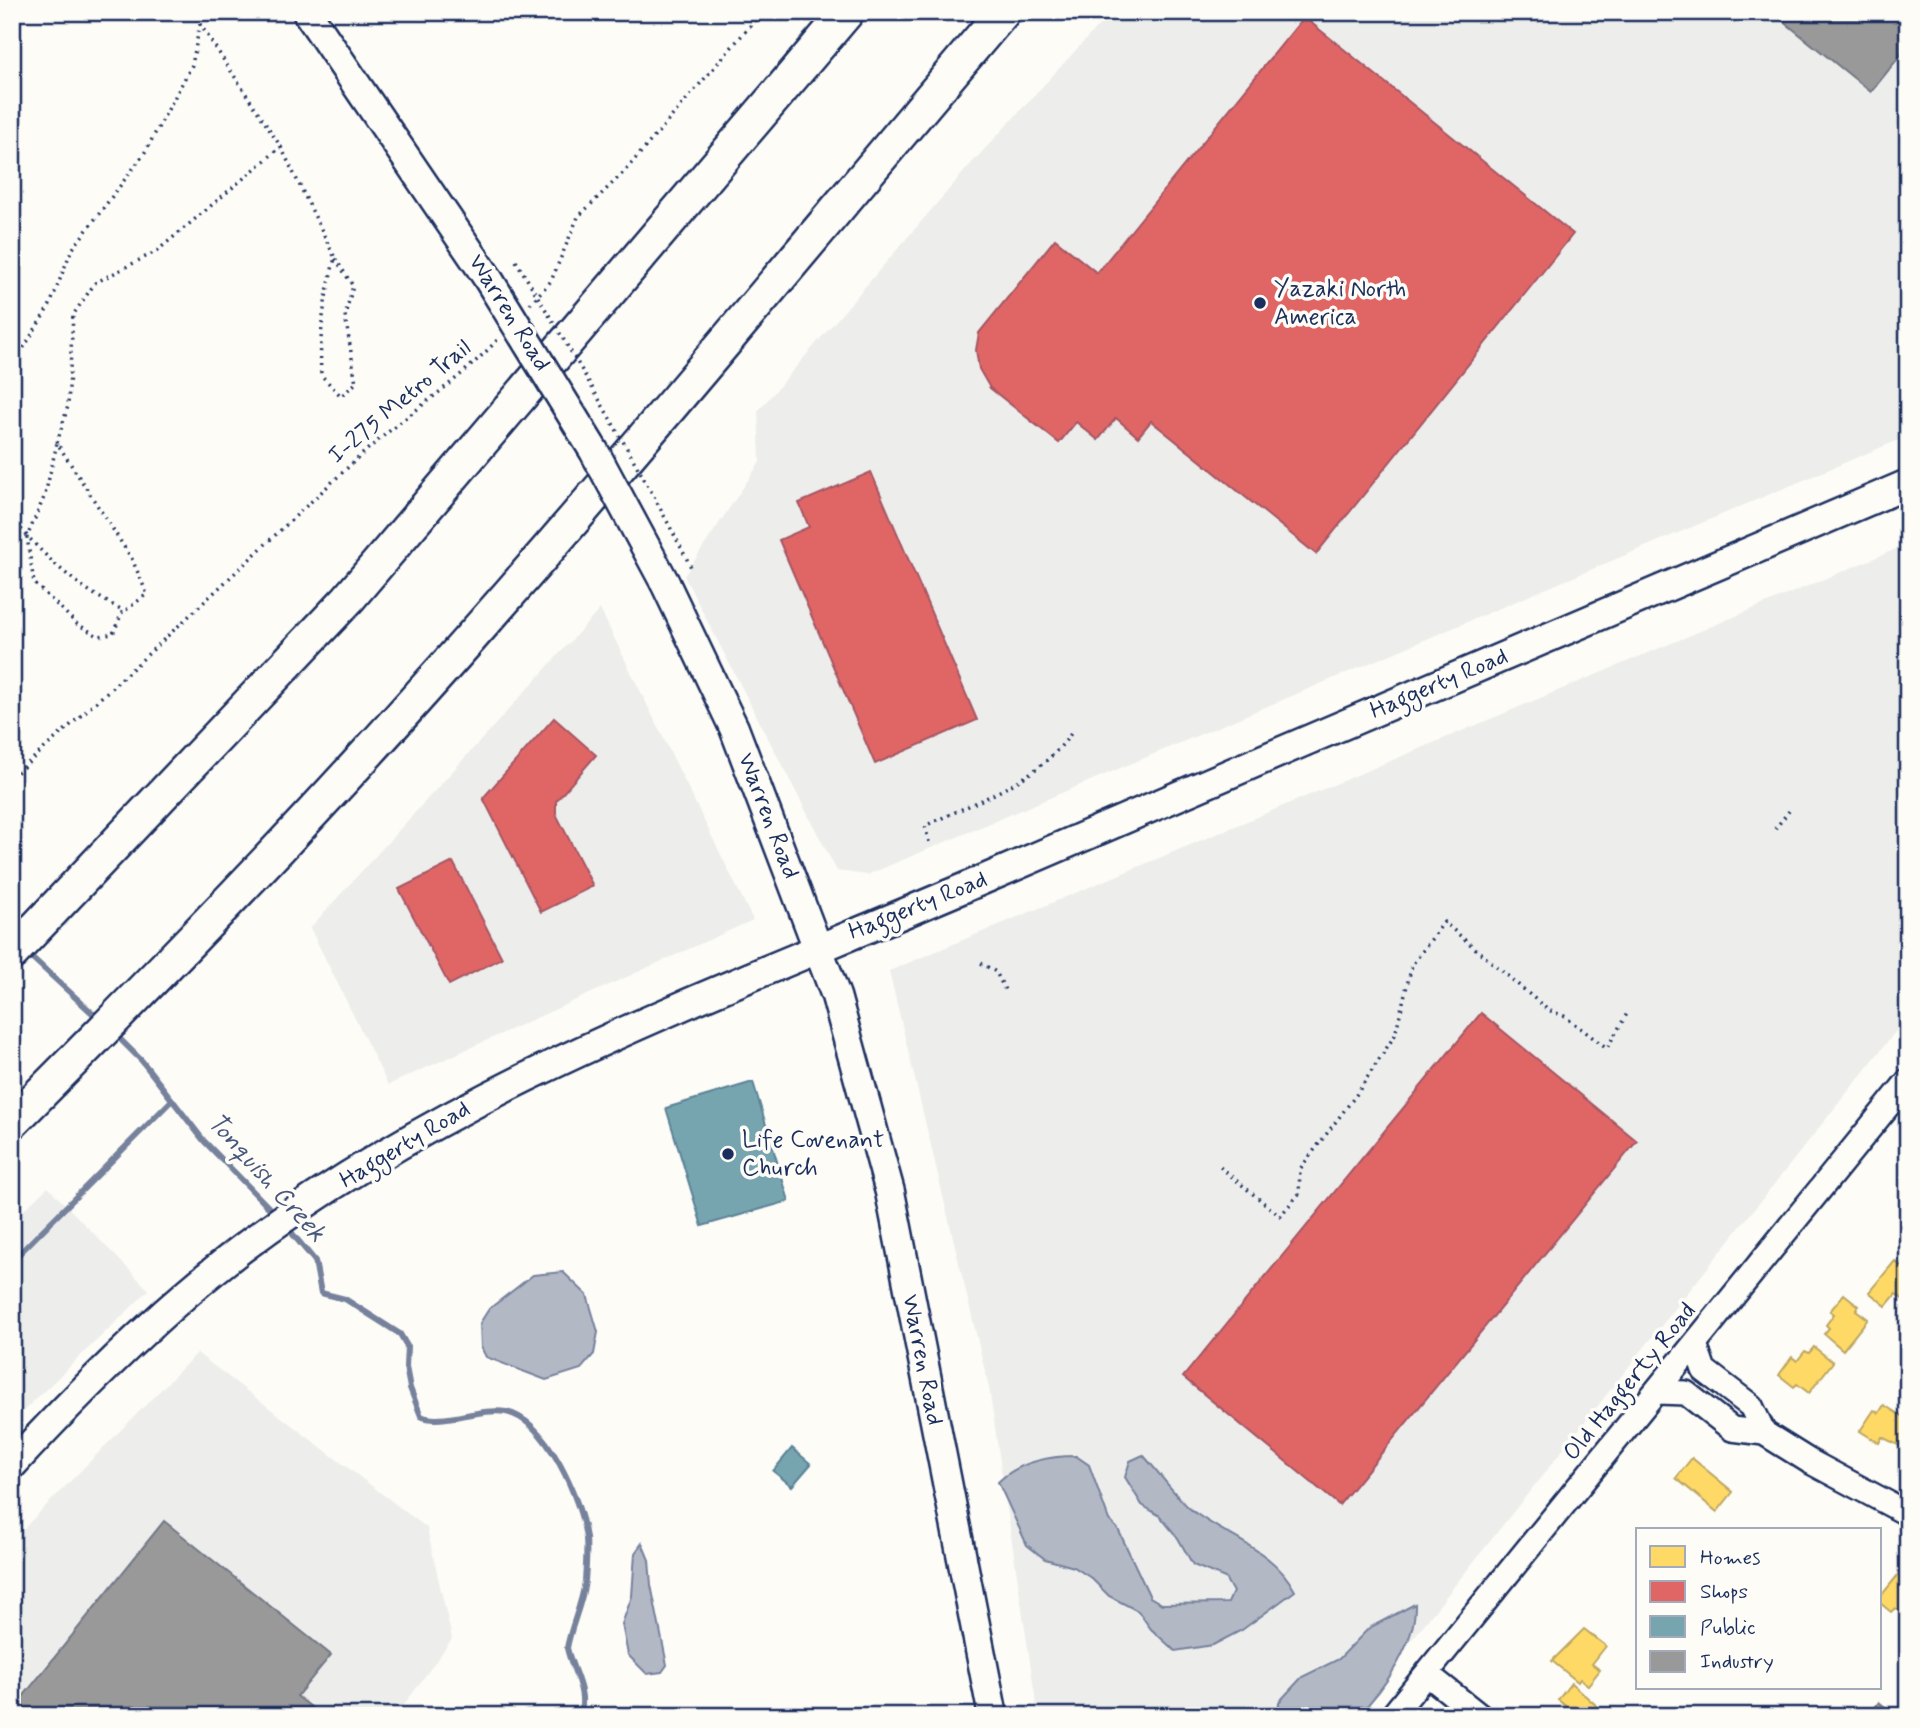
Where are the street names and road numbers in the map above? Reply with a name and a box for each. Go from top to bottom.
street label: Warren Road [461,249,557,377]
street label: I-275 Metro Trail [322,333,478,471]
street label: Haggerty Road [1365,641,1514,730]
street label: Warren Road [730,748,806,884]
street label: Haggerty Road [844,864,993,951]
street label: Haggerty Road [334,1094,477,1199]
street label: Warren Road [894,1292,950,1428]
street label: Old Haggerty Road [1557,1297,1706,1469]

